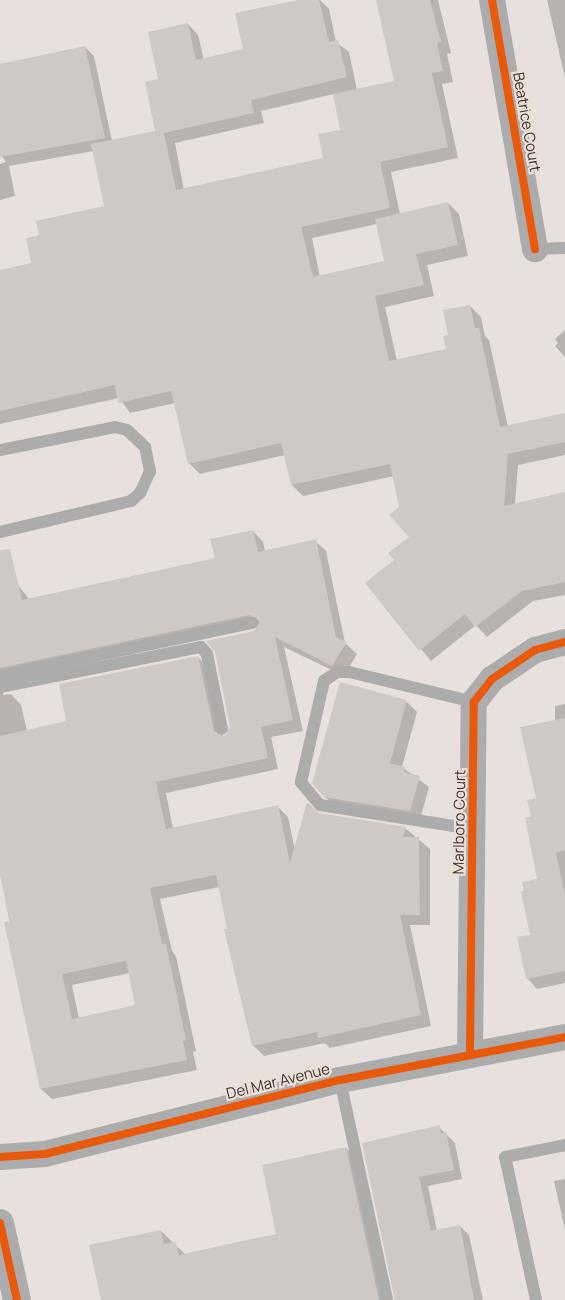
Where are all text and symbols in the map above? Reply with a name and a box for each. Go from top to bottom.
street label: Beatrice Court [509,71,545,173]
street label: Marlboro Court [449,770,469,874]
street label: Del Mar Avenue [224,1059,332,1103]

